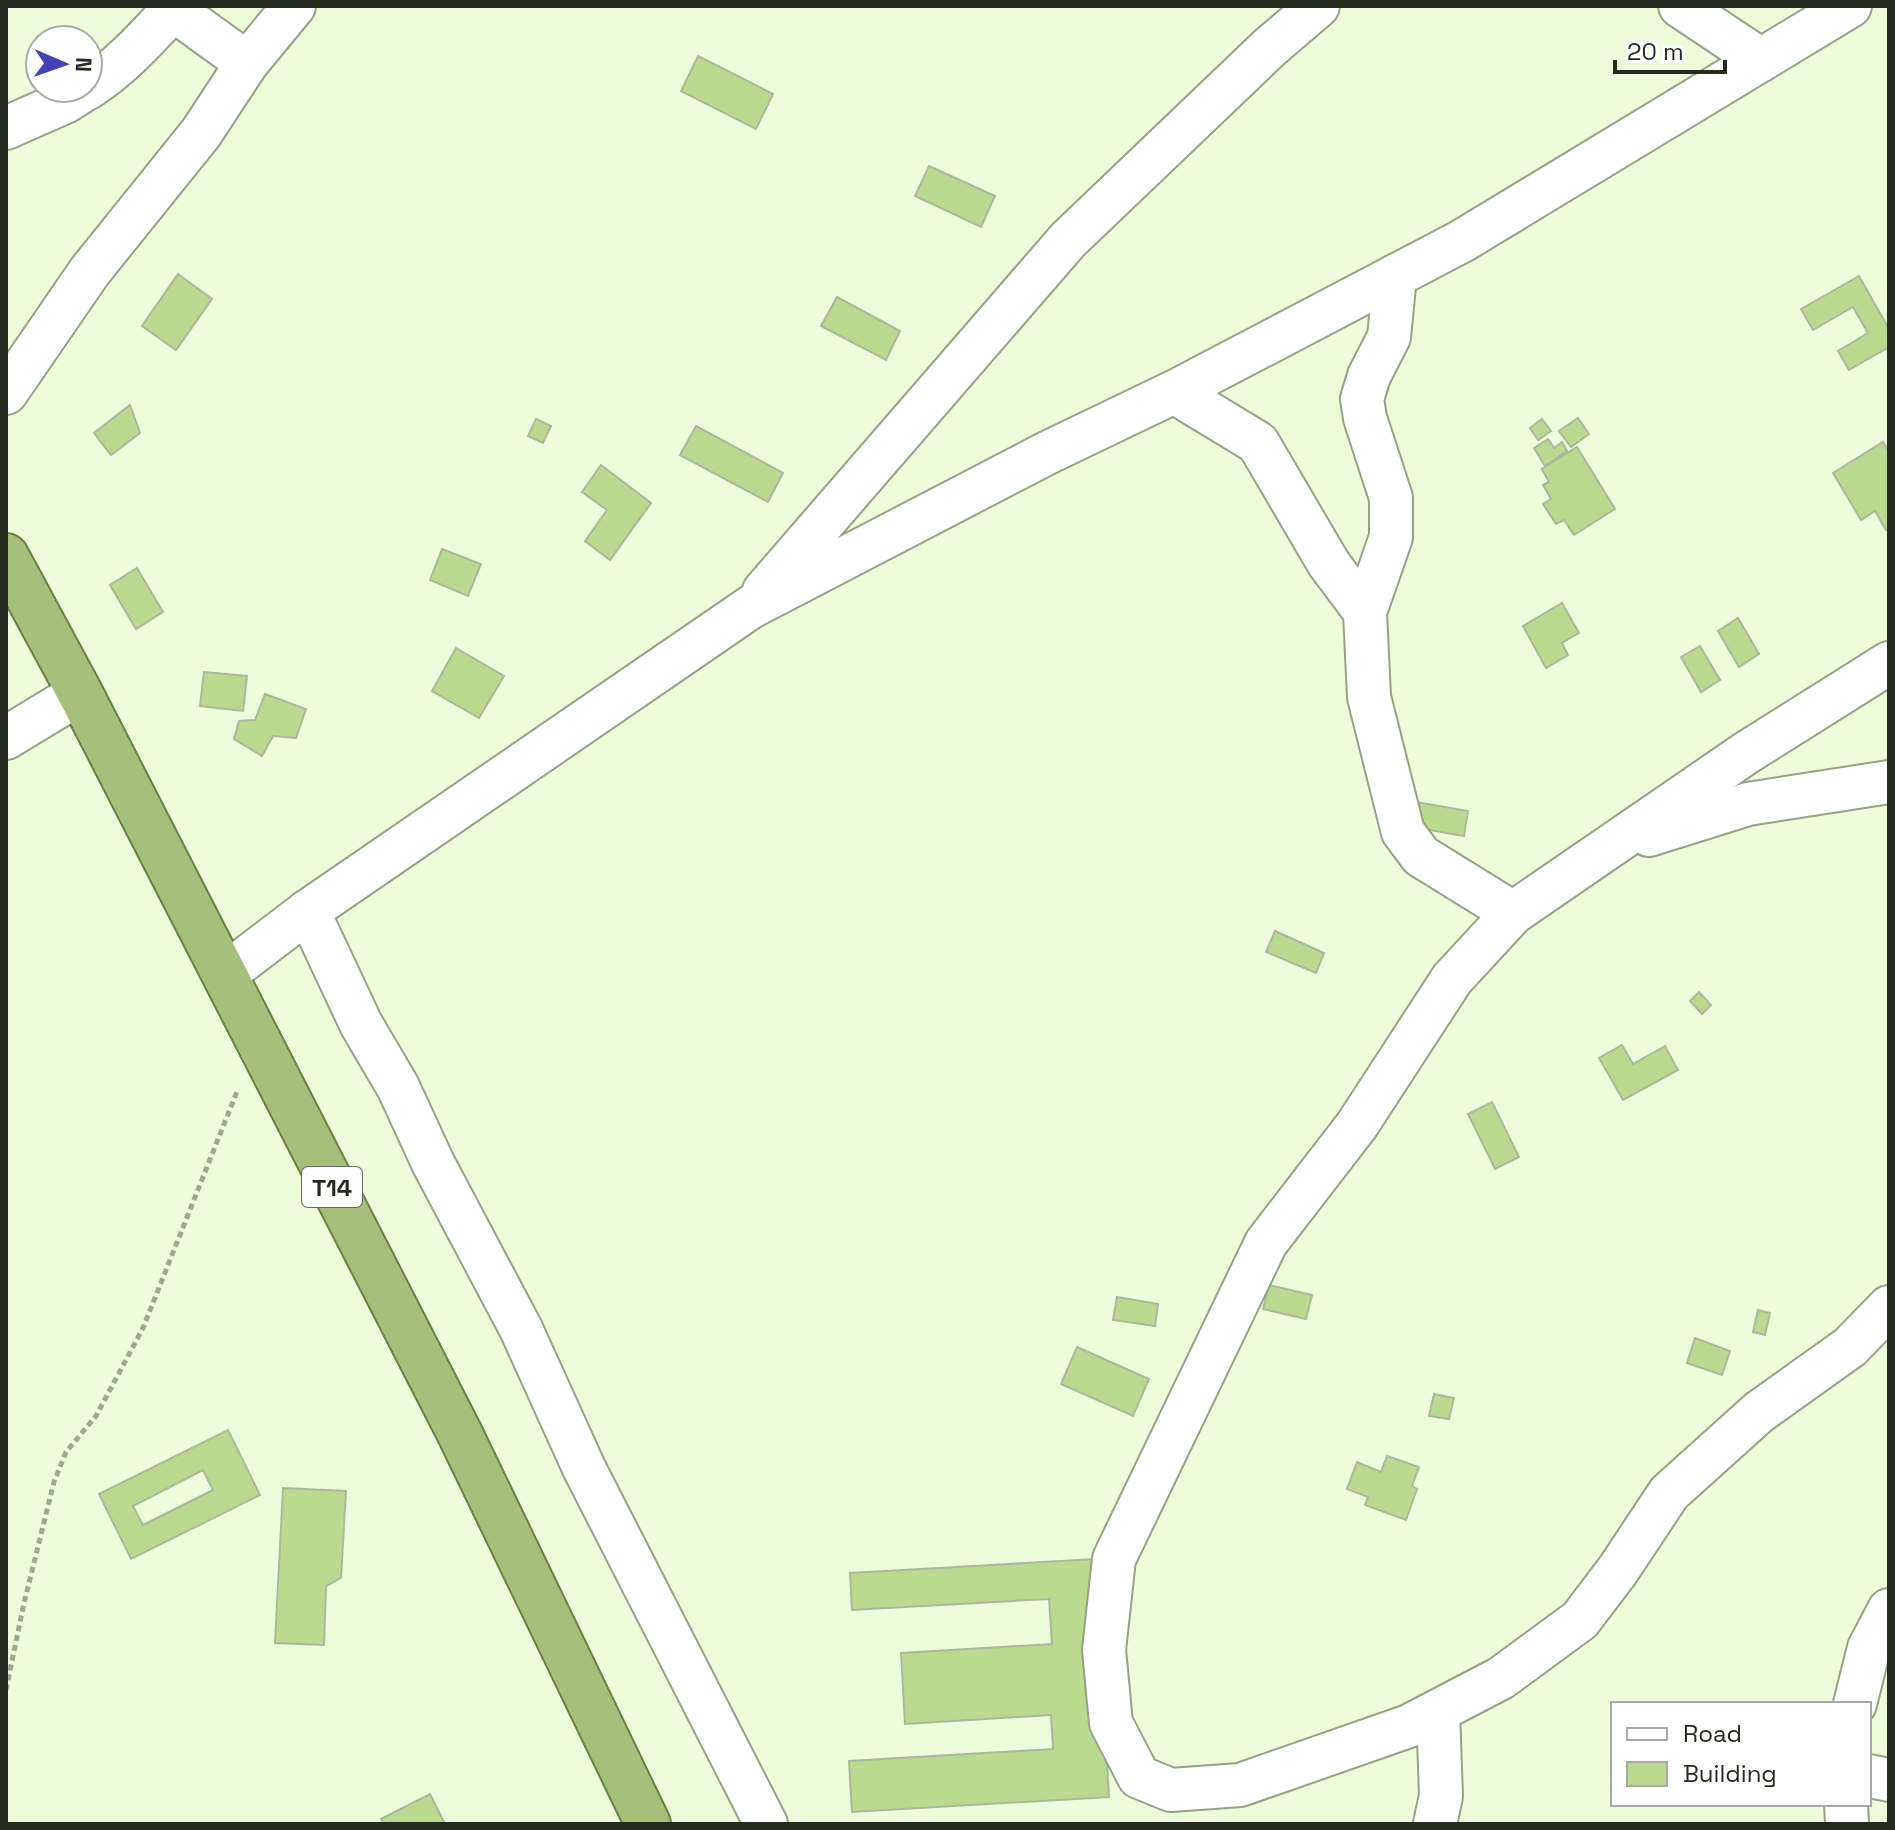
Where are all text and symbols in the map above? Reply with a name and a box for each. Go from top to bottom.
north arrow [24,24,104,104]
scale bar [1615,24,1725,74]
text: 20 m [1627,36,1684,67]
text: N [70,57,98,73]
road number: T14 [302,1167,362,1207]
legend [1611,1702,1871,1806]
text: Road [1683,1718,1742,1749]
text: Building [1683,1758,1777,1789]

